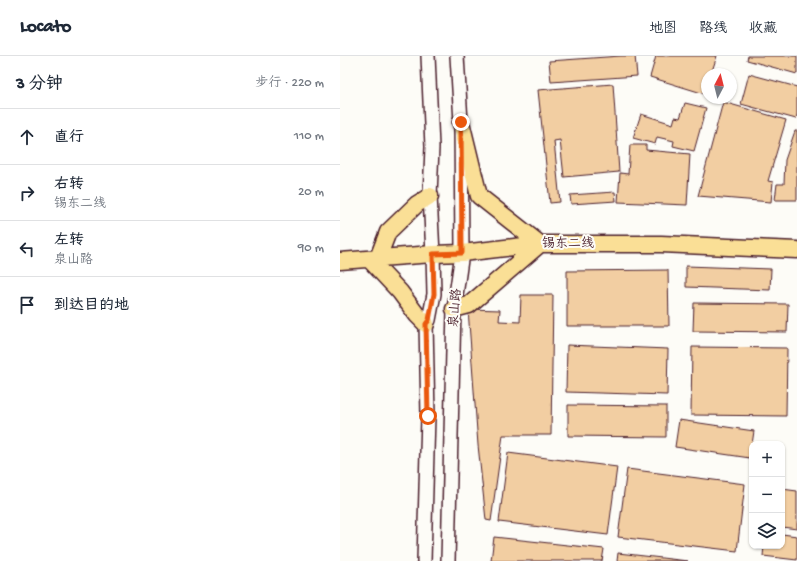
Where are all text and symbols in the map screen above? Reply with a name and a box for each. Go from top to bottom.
text: Locato [20,16,71,39]
text: 地图 [649,21,677,38]
text: 路线 [699,21,727,38]
text: 收藏 [749,21,777,38]
north arrow [701,68,737,104]
text: 3 分钟 [16,75,63,95]
text: 步行 · 220 m [255,76,324,91]
route end [452,113,470,131]
icon: ahead [16,126,38,148]
text: 直行 [54,129,84,147]
text: 110 m [294,129,324,144]
text: 右转 [54,176,84,194]
icon: right [16,182,38,204]
text: 20 m [298,185,324,200]
text: 锡东二线 [54,197,106,212]
text: 左转 [54,232,84,250]
street label: 锡东二线 [542,236,594,252]
icon: left [16,238,38,260]
text: 90 m [298,241,324,256]
text: 泉山路 [54,253,93,268]
street label: 泉山路 [446,288,465,328]
icon: arrive [16,294,38,316]
text: 到达目的地 [54,297,129,315]
route start [419,407,437,425]
map controls [749,441,785,549]
button: + [749,441,785,477]
button: − [749,477,785,513]
button: layers [749,513,785,549]

